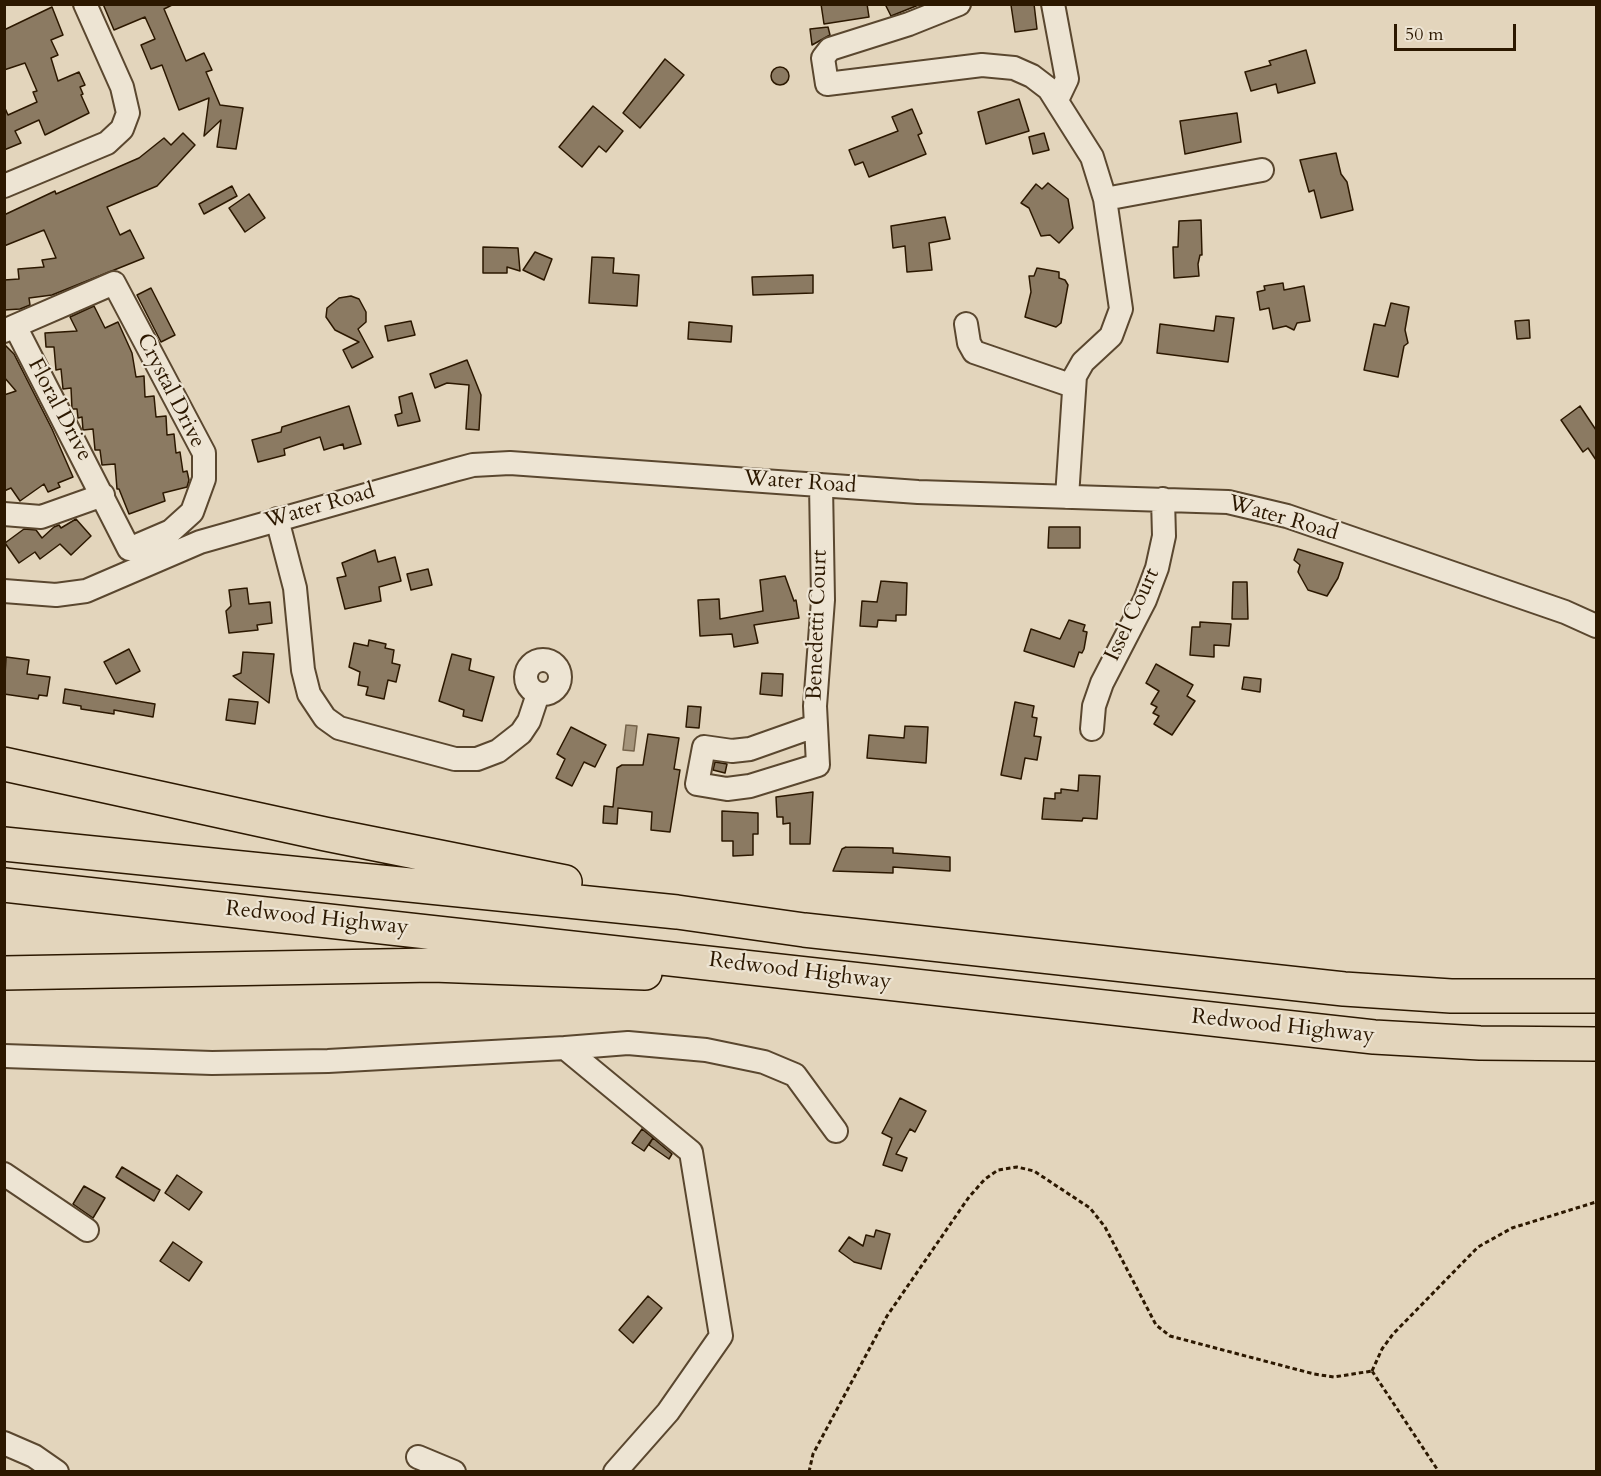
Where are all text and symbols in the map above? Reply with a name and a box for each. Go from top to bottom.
scale bar [1397,12,1518,50]
text: 50 m [1405,22,1444,47]
street label: Crystal Drive [130,329,210,453]
street label: Floral Drive [21,354,97,466]
street label: Water Road [743,466,857,500]
street label: Water Road [262,479,378,535]
street label: Water Road [1225,491,1341,547]
street label: Benedetti Court [802,549,834,701]
street label: Issel Court [1100,564,1166,666]
street label: Redwood Highway [224,896,410,942]
street label: Redwood Highway [707,948,893,996]
street label: Redwood Highway [1190,1004,1376,1050]

